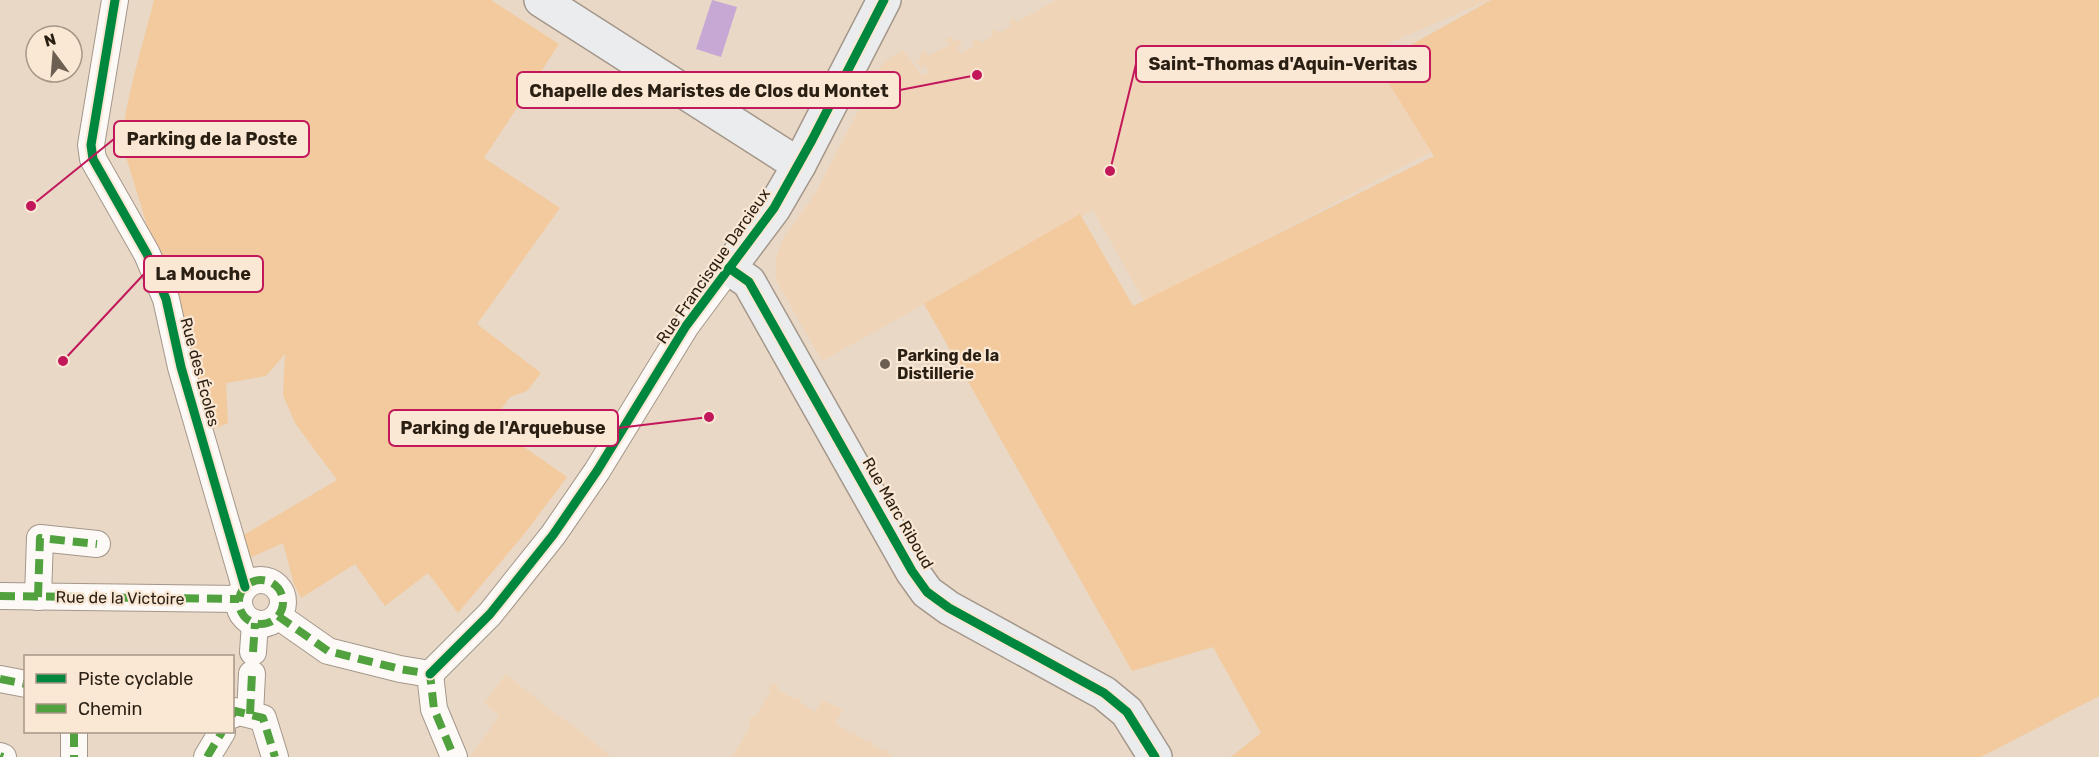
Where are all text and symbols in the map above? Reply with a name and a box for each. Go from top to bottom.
north arrow [24,24,84,84]
text: N [42,29,58,51]
callout: Saint-Thomas d'Aquin-Veritas [1136,46,1430,82]
text: Saint-Thomas d'Aquin-Veritas [1148,53,1418,75]
callout: Chapelle des Maristes de Clos du Montet [517,72,900,108]
text: Chapelle des Maristes de Clos du Montet [529,80,889,102]
callout: Parking de la Poste [114,121,309,157]
text: Parking de la Poste [127,128,298,150]
street label: Rue Francisque Darcieux [652,184,774,347]
callout: La Mouche [144,256,263,292]
text: La Mouche [155,263,251,285]
street label: Rue des Écoles [176,315,224,429]
place label: Parking de la Distillerie [897,346,999,383]
marker: Parking de la Distillerie [878,357,892,371]
callout: Parking de l'Arquebuse [389,410,618,446]
text: Parking de l'Arquebuse [400,417,606,439]
street label: Rue Marc Riboud [858,454,938,572]
street label: Rue de la Victoire [55,587,185,609]
legend [24,655,234,733]
text: Piste cyclable [78,668,193,690]
text: Chemin [78,698,142,720]

